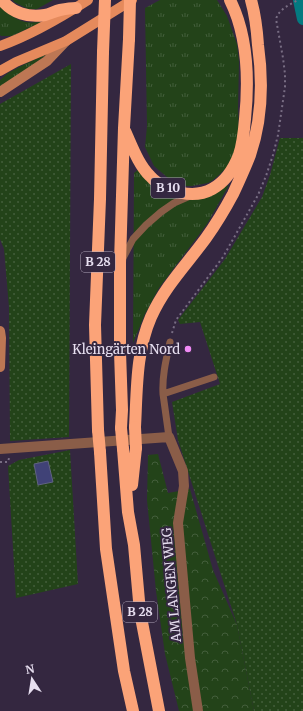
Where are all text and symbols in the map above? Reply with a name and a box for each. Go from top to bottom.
road number: B 10 [151,178,185,198]
road number: B 28 [81,252,115,272]
place label: Kleingärten Nord [72,341,180,358]
marker: Kleingärten Nord [183,344,193,354]
street label: AM LANGEN WEG [158,526,185,644]
road number: B 28 [123,602,157,622]
north arrow [12,659,52,699]
text: N [24,661,36,677]

